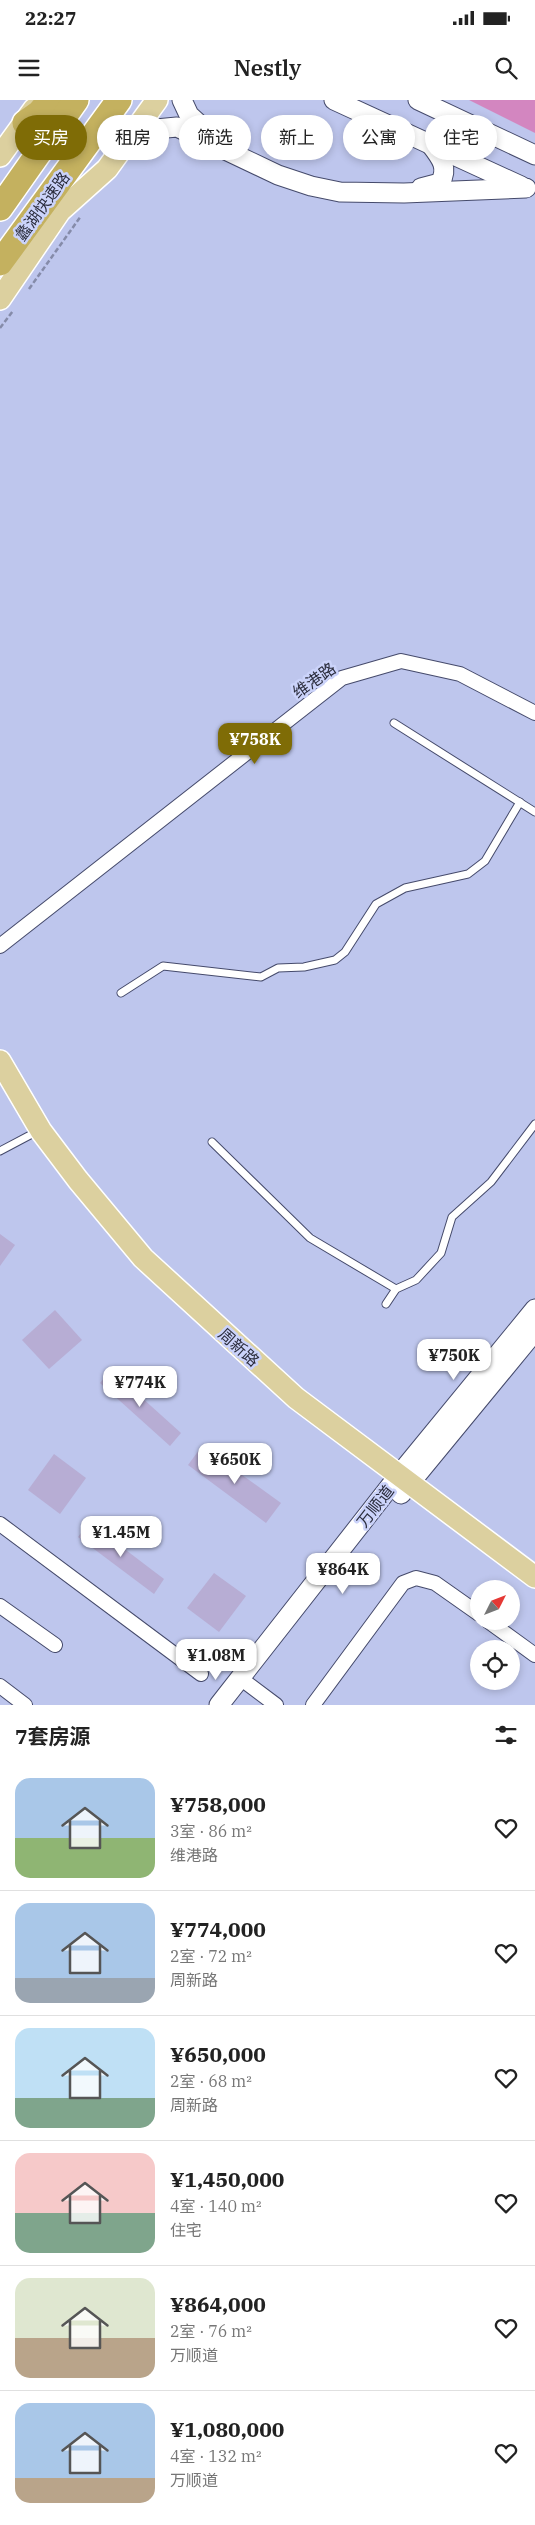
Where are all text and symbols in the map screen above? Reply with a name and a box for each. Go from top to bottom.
text: 22:27 [25,6,76,30]
text: Nestly [234,53,301,82]
icon: menu [15,54,43,82]
icon: search [492,54,520,82]
chip: 买房 [15,115,87,160]
chip: 租房 [97,115,169,160]
chip: 筛选 [179,115,251,160]
chip: 新上 [261,115,333,160]
chip: 公寓 [343,115,415,160]
chip: 住宅 [425,115,497,160]
street label: 蠡湖快速路 [10,168,74,244]
street label: 维港路 [289,658,339,702]
pin: ¥758K [220,722,290,765]
text: ¥758K [229,729,281,749]
street label: 周新路 [214,1324,264,1370]
pin: ¥750K [419,1338,489,1381]
text: ¥750K [428,1345,480,1365]
pin: ¥774K [105,1366,175,1408]
text: ¥774K [114,1372,166,1392]
pin: ¥650K [200,1442,270,1485]
text: ¥650K [209,1449,261,1469]
street label: 万顺道 [352,1481,398,1531]
pin: ¥1.45M [80,1516,162,1558]
text: ¥1.45M [92,1522,150,1542]
pin: ¥864K [308,1552,378,1595]
text: ¥864K [317,1559,369,1579]
north arrow [470,1580,520,1630]
map controls [470,1580,520,1690]
pin: ¥1.08M [175,1638,257,1681]
button: locate [470,1640,520,1690]
text: ¥1.08M [187,1645,245,1665]
icon: filters [492,1721,520,1749]
text: 7套房源 [15,1722,91,1750]
text: ¥758,000 [170,1790,266,1818]
icon: home [55,1798,115,1858]
icon: heart [492,1814,520,1842]
text: 3室 · 86 m² [170,1821,252,1841]
text: 维港路 [170,1845,218,1865]
text: ¥774,000 [170,1915,266,1943]
icon: home [55,1923,115,1983]
icon: heart [492,1939,520,1967]
text: 2室 · 72 m² [170,1946,252,1966]
text: 周新路 [170,1970,218,1990]
text: ¥650,000 [170,2040,266,2068]
icon: home [55,2048,115,2108]
icon: heart [492,2064,520,2092]
text: 2室 · 68 m² [170,2071,252,2091]
text: 周新路 [170,2095,218,2115]
text: ¥1,450,000 [170,2165,284,2193]
icon: home [55,2173,115,2233]
icon: heart [492,2189,520,2217]
text: 4室 · 140 m² [170,2196,262,2216]
text: 住宅 [170,2220,202,2240]
text: ¥864,000 [170,2290,266,2318]
icon: home [55,2298,115,2358]
icon: heart [492,2314,520,2342]
text: 2室 · 76 m² [170,2321,252,2341]
text: 万顺道 [170,2345,218,2365]
text: ¥1,080,000 [170,2415,284,2443]
icon: home [55,2423,115,2483]
icon: heart [492,2439,520,2467]
text: 4室 · 132 m² [170,2446,262,2466]
text: 万顺道 [170,2470,218,2490]

